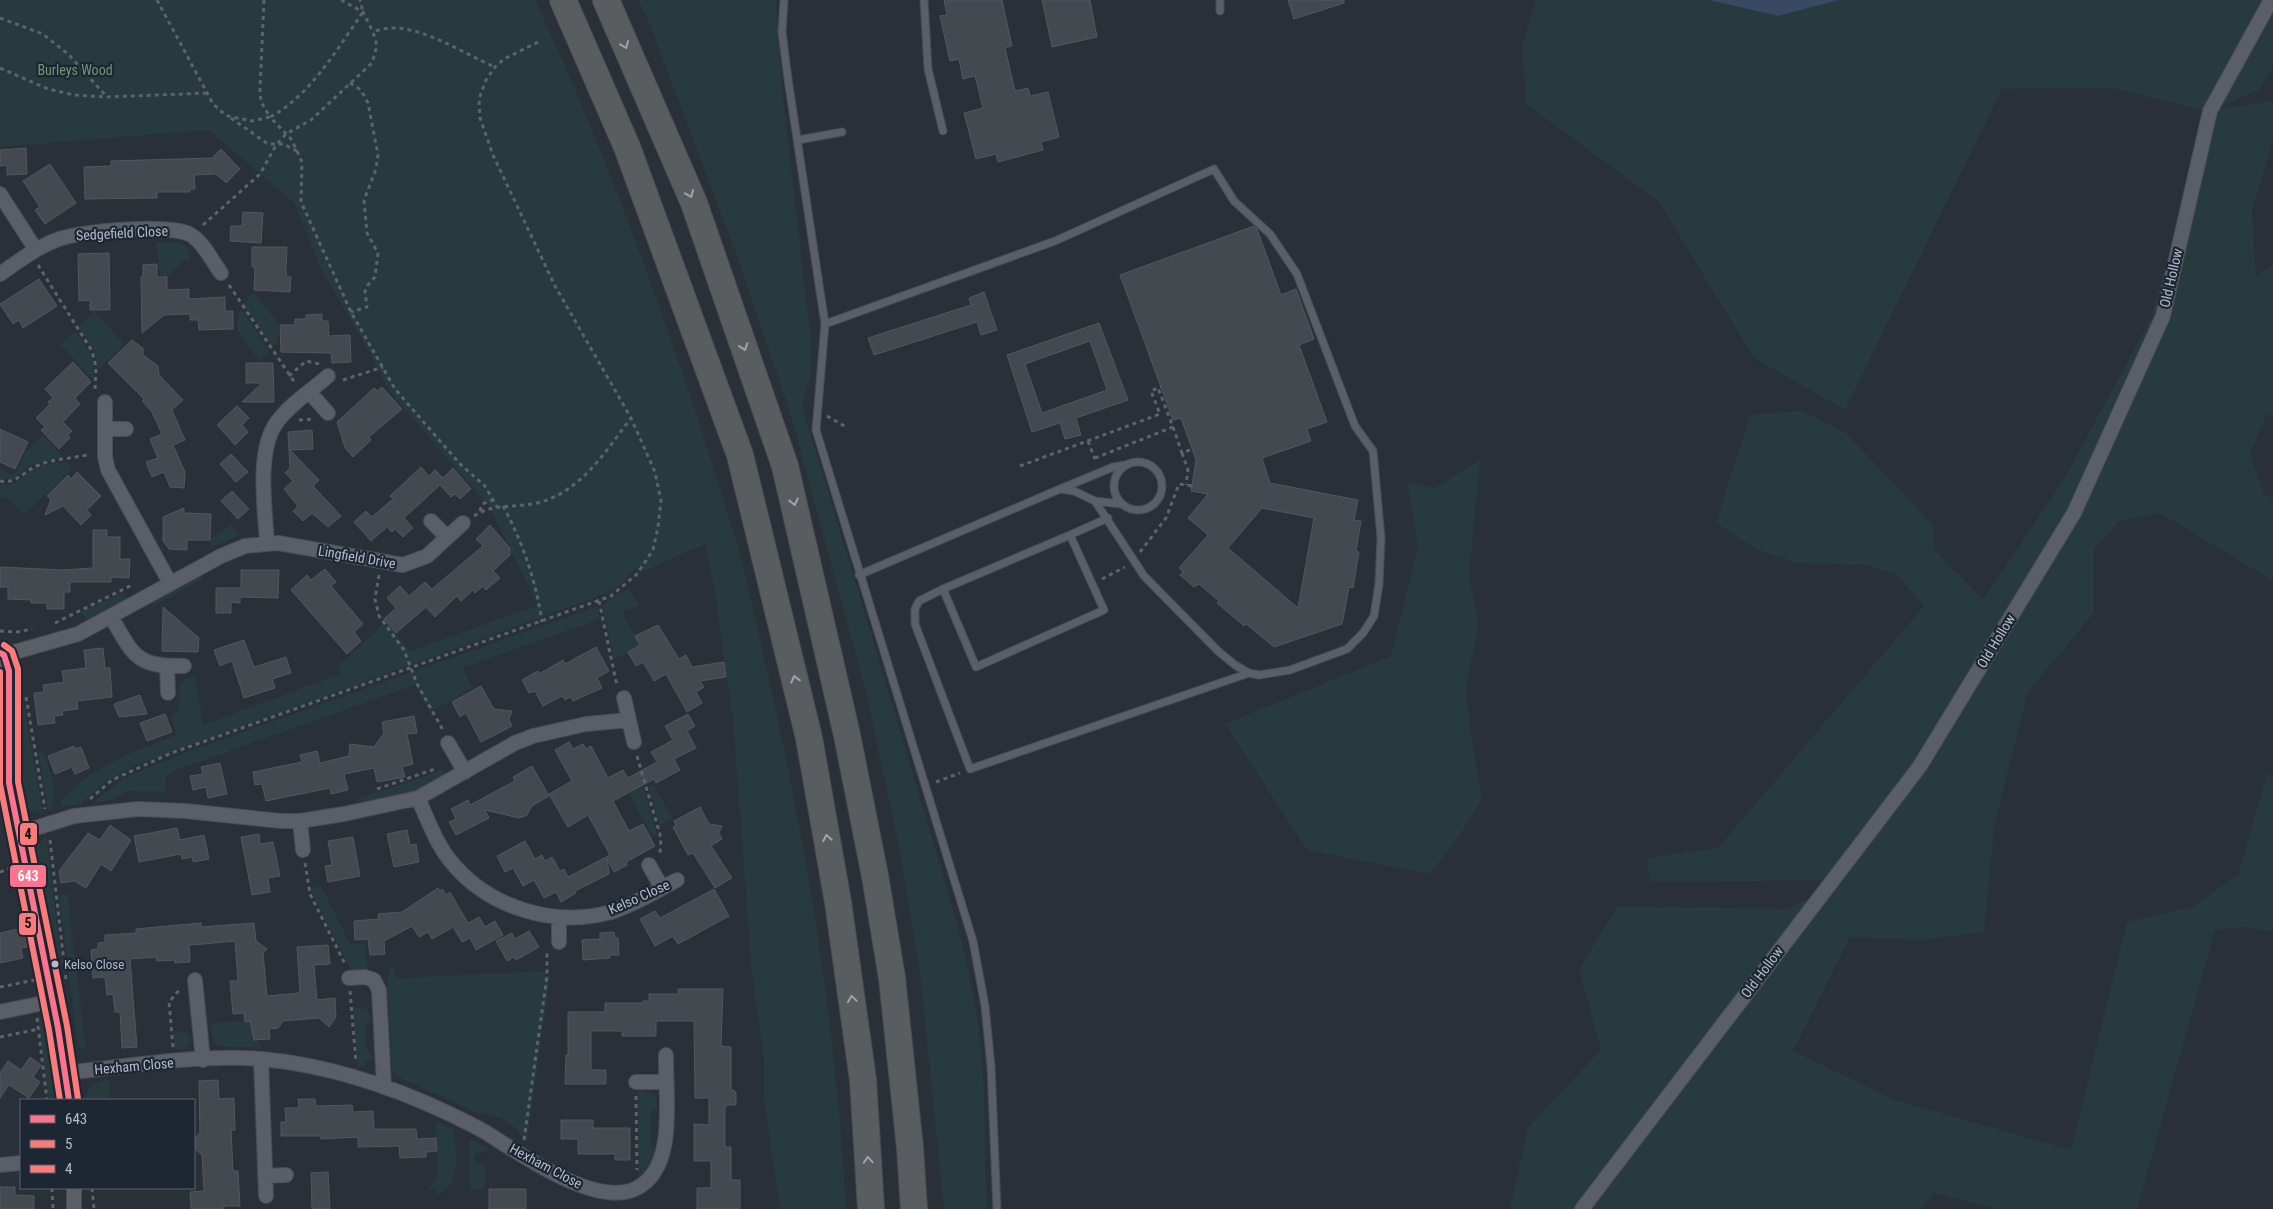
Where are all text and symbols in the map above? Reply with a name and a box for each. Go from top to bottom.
one-way arrow [619,40,630,49]
park label: Burleys Wood [37,62,113,78]
one-way arrow [683,189,694,198]
street label: Sedgefield Close [76,223,169,243]
street label: Old Hollow [2156,247,2186,309]
one-way arrow [738,342,748,351]
one-way arrow [788,497,798,506]
street label: Lingfield Drive [317,542,397,572]
street label: Old Hollow [1974,611,2018,671]
one-way arrow [790,675,801,684]
line badge: 4 [19,822,38,846]
text: 4 [24,826,32,842]
one-way arrow [823,834,833,843]
line badge: 643 [9,864,47,888]
text: 643 [17,868,39,884]
street label: Kelso Close [606,876,672,918]
line badge: 5 [18,912,37,936]
text: 5 [24,915,32,931]
street label: Old Hollow [1738,943,1786,1001]
place label: Kelso Close [64,957,124,972]
marker: Kelso Close [50,959,60,969]
one-way arrow [847,994,858,1002]
street label: Hexham Close [94,1055,175,1077]
legend [20,1099,195,1189]
text: 643 [65,1110,87,1128]
text: 5 [65,1135,72,1153]
street label: Hexham Close [507,1140,585,1192]
one-way arrow [863,1156,874,1164]
text: 4 [65,1160,72,1178]

